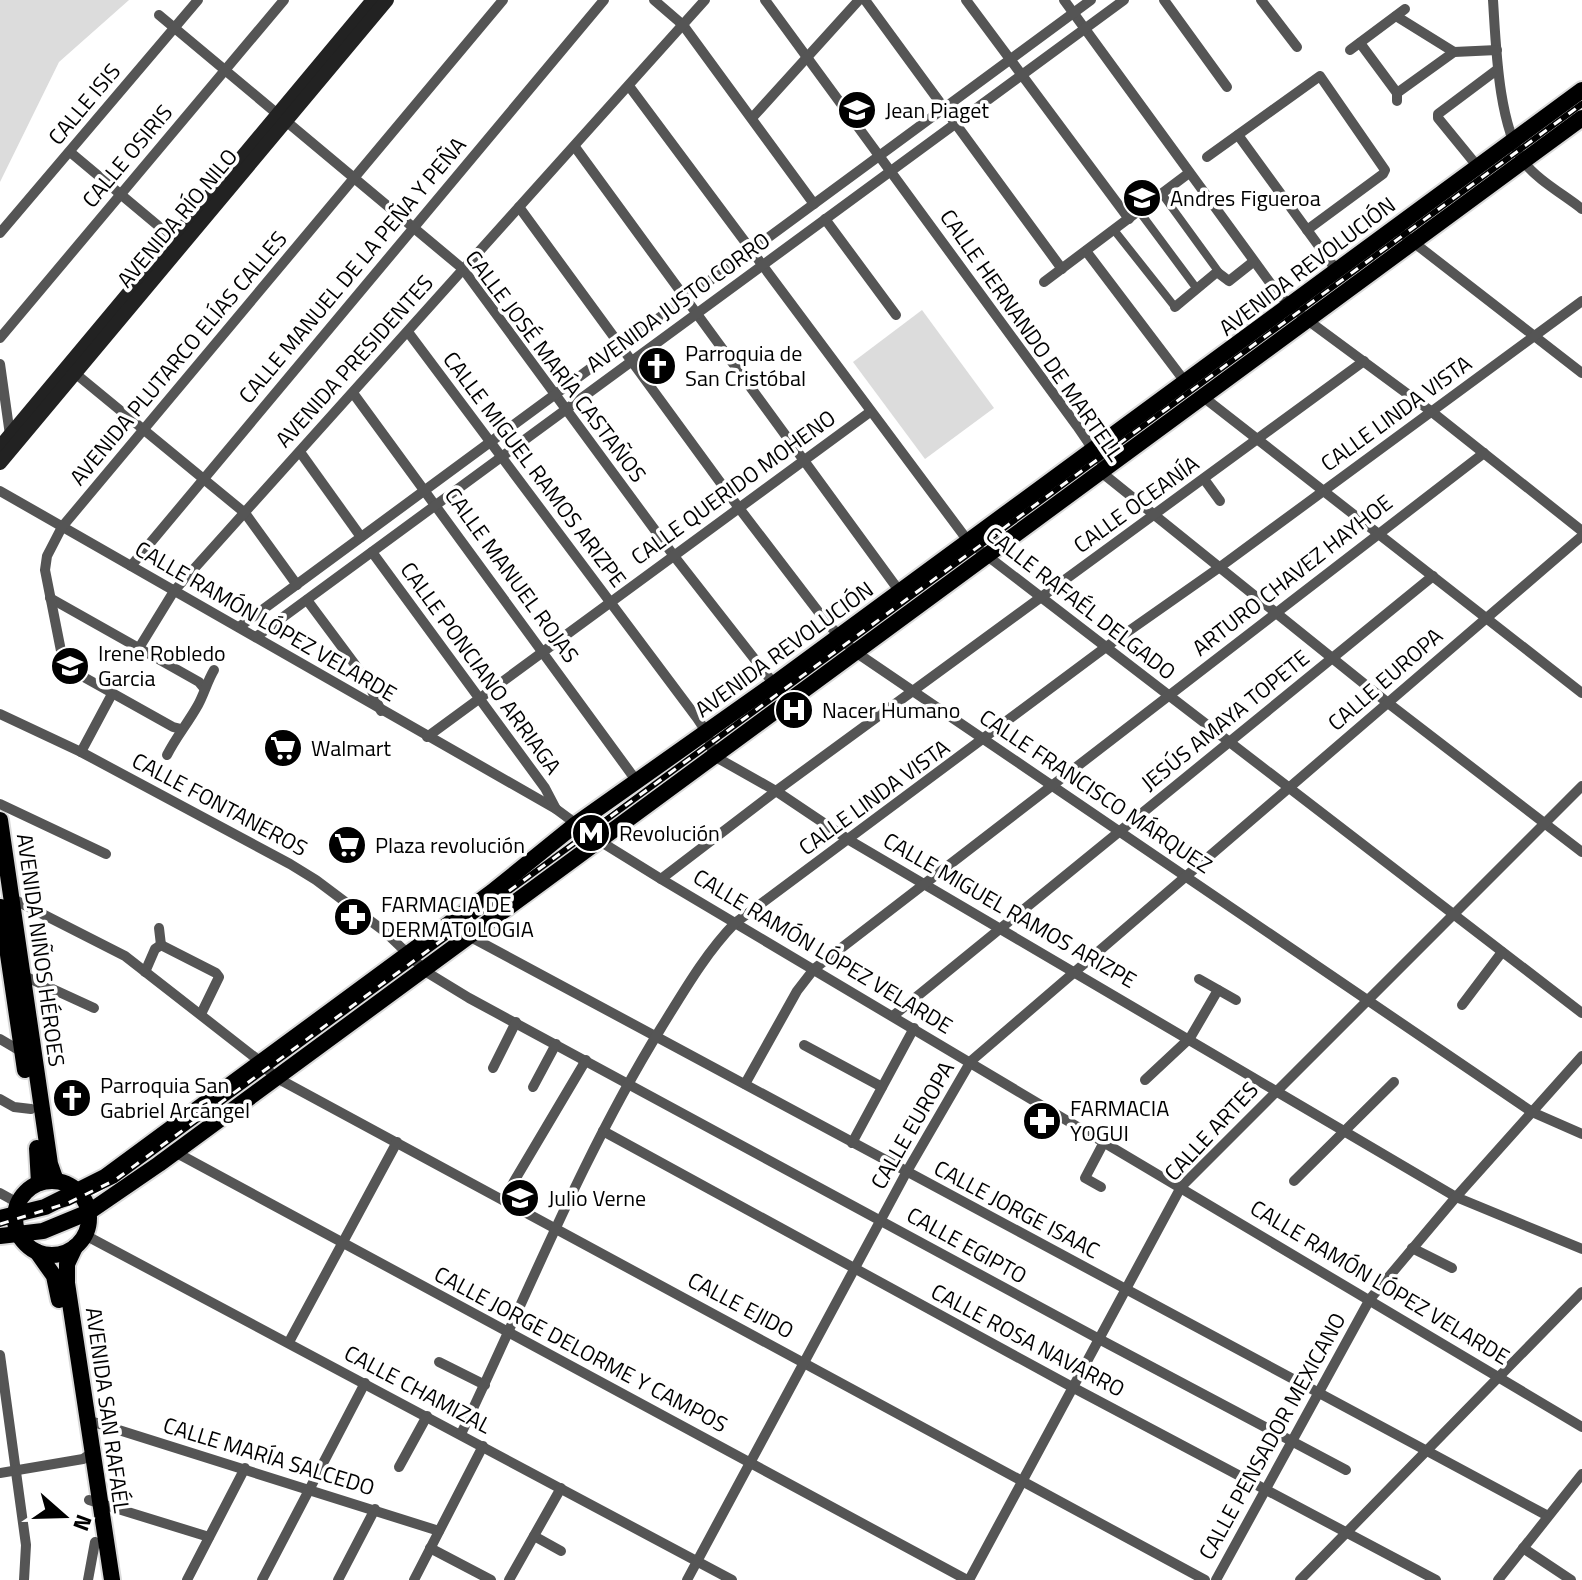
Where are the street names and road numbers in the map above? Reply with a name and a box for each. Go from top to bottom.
street label: CALLE ISIS [40,56,128,152]
street label: CALLE OSIRIS [74,97,180,215]
street label: CALLE MANUEL DE LA PEÑA Y PEÑA [230,129,474,411]
street label: AVENIDA RÍO NILO [108,141,246,295]
street label: AVENIDA REVOLUCIÓN [1211,188,1403,344]
street label: CALLE HERNANDO DE MARTELL [932,202,1133,468]
street label: AVENIDA PLUTARCO ELÍAS CALLES [61,223,295,493]
street label: AVENIDA JUSTO CORRO [579,223,777,381]
street label: CALLE JOSÉ MARÍA CASTAÑOS [457,243,655,489]
street label: AVENIDA PRESIDENTES [267,267,441,455]
street label: CALLE MIGUEL RAMOS ARIZPE [435,344,635,594]
street label: CALLE LINDA VISTA [1313,346,1479,480]
street label: CALLE QUERIDO MOHENO [624,401,842,573]
street label: CALLE OCEANÍA [1066,447,1206,561]
street label: CALLE MANUEL ROJAS [436,480,588,670]
street label: ARTURO CHAVEZ HAYHOE [1184,486,1400,664]
street label: CALLE RAFAÉL DELGADO [979,518,1183,688]
street label: CALLE RAMÓN LÓPEZ VELARDE [129,532,403,710]
street label: CALLE PONCIANO ARRIAGA [392,555,570,781]
street label: AVENIDA REVOLUCIÓN [688,572,880,726]
street label: CALLE EUROPA [1320,619,1450,739]
street label: JESÚS AMAYA TOPETE [1133,641,1317,799]
street label: CALLE FRANCISCO MÁRQUEZ [973,700,1219,882]
street label: CALLE LINDA VISTA [791,730,957,864]
street label: CALLE FONTANEROS [126,743,314,865]
street label: CALLE MIGUEL RAMOS ARIZPE [877,823,1143,997]
street label: AVENIDA NIÑOS HÉROES [8,831,74,1069]
street label: CALLE RAMÓN LÓPEZ VELARDE [687,860,959,1042]
street label: CALLE EUROPA [862,1055,962,1195]
street label: CALLE ARTES [1156,1074,1266,1188]
street label: CALLE JORGE ISAAC [928,1151,1106,1267]
street label: CALLE RAMÓN LÓPEZ VELARDE [1244,1191,1516,1373]
street label: CALLE EGIPTO [901,1198,1033,1292]
street label: CALLE JORGE DELORME Y CAMPOS [428,1257,734,1441]
street label: CALLE EJIDO [682,1263,800,1347]
street label: CALLE ROSA NAVARRO [925,1274,1131,1406]
street label: AVENIDA SAN RAFAÉL [77,1305,139,1515]
street label: CALLE PENSADOR MEXICANO [1190,1306,1354,1566]
street label: CALLE CHAMIZAL [338,1336,498,1442]
street label: CALLE MARÍA SALCEDO [159,1408,379,1504]

